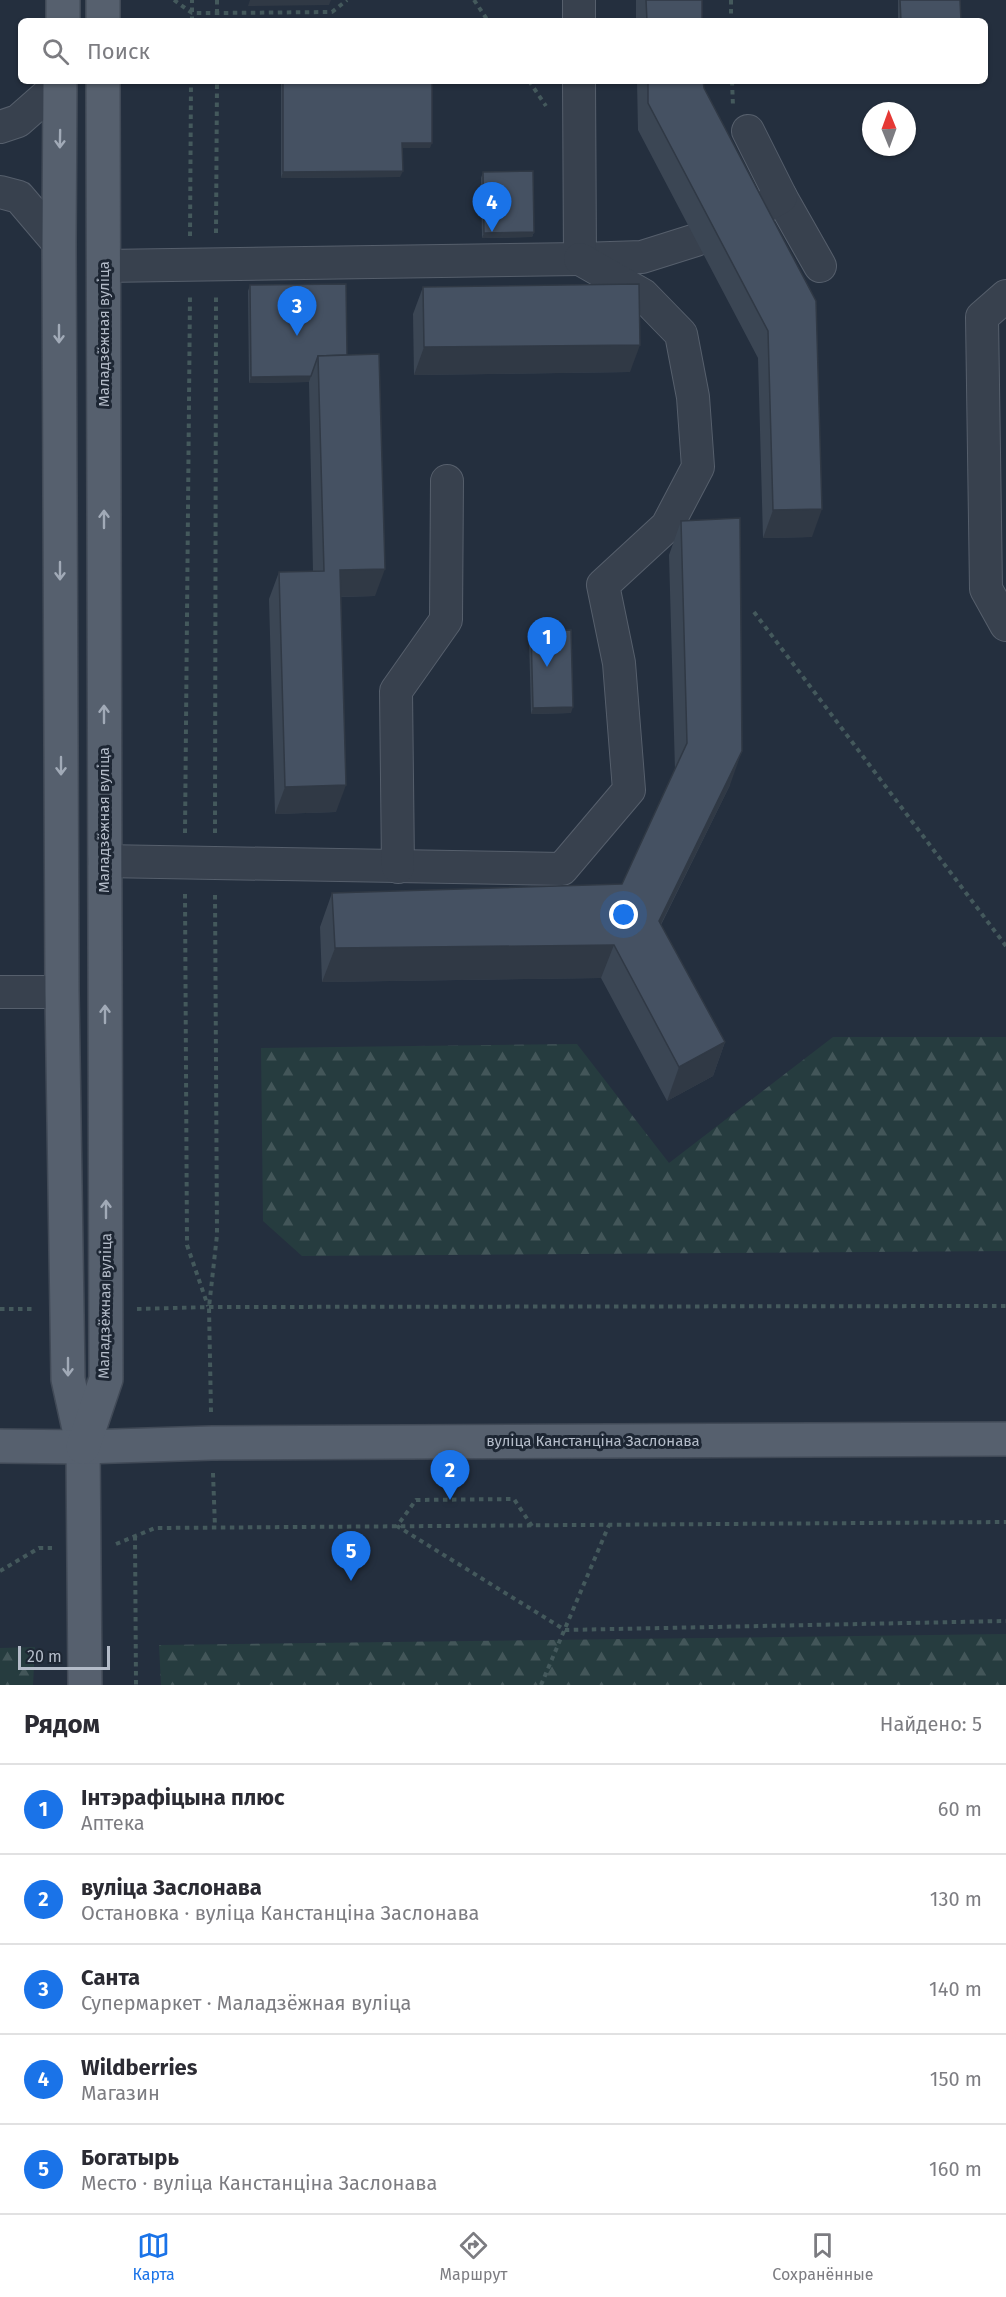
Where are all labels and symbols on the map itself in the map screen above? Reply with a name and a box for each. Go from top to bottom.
north arrow [862,102,916,156]
one-way arrow [54,129,66,149]
pin: 4 [472,182,512,232]
street label: Маладзёжная вуліца [95,261,113,407]
pin: 3 [278,286,316,336]
one-way arrow [53,324,65,344]
one-way arrow [98,510,110,530]
one-way arrow [54,561,66,581]
pin: 1 [528,618,566,667]
one-way arrow [98,705,110,725]
street label: Маладзёжная вуліца [95,747,113,893]
one-way arrow [55,756,67,776]
your location [609,900,638,929]
one-way arrow [99,1005,111,1025]
one-way arrow [100,1200,112,1220]
street label: Маладзёжная вуліца [95,1233,115,1379]
one-way arrow [62,1357,73,1377]
street label: вуліца Канстанціна Заслонава [486,1432,700,1450]
pin: 2 [430,1450,470,1500]
pin: 5 [332,1532,370,1581]
scale bar [18,1643,110,1670]

